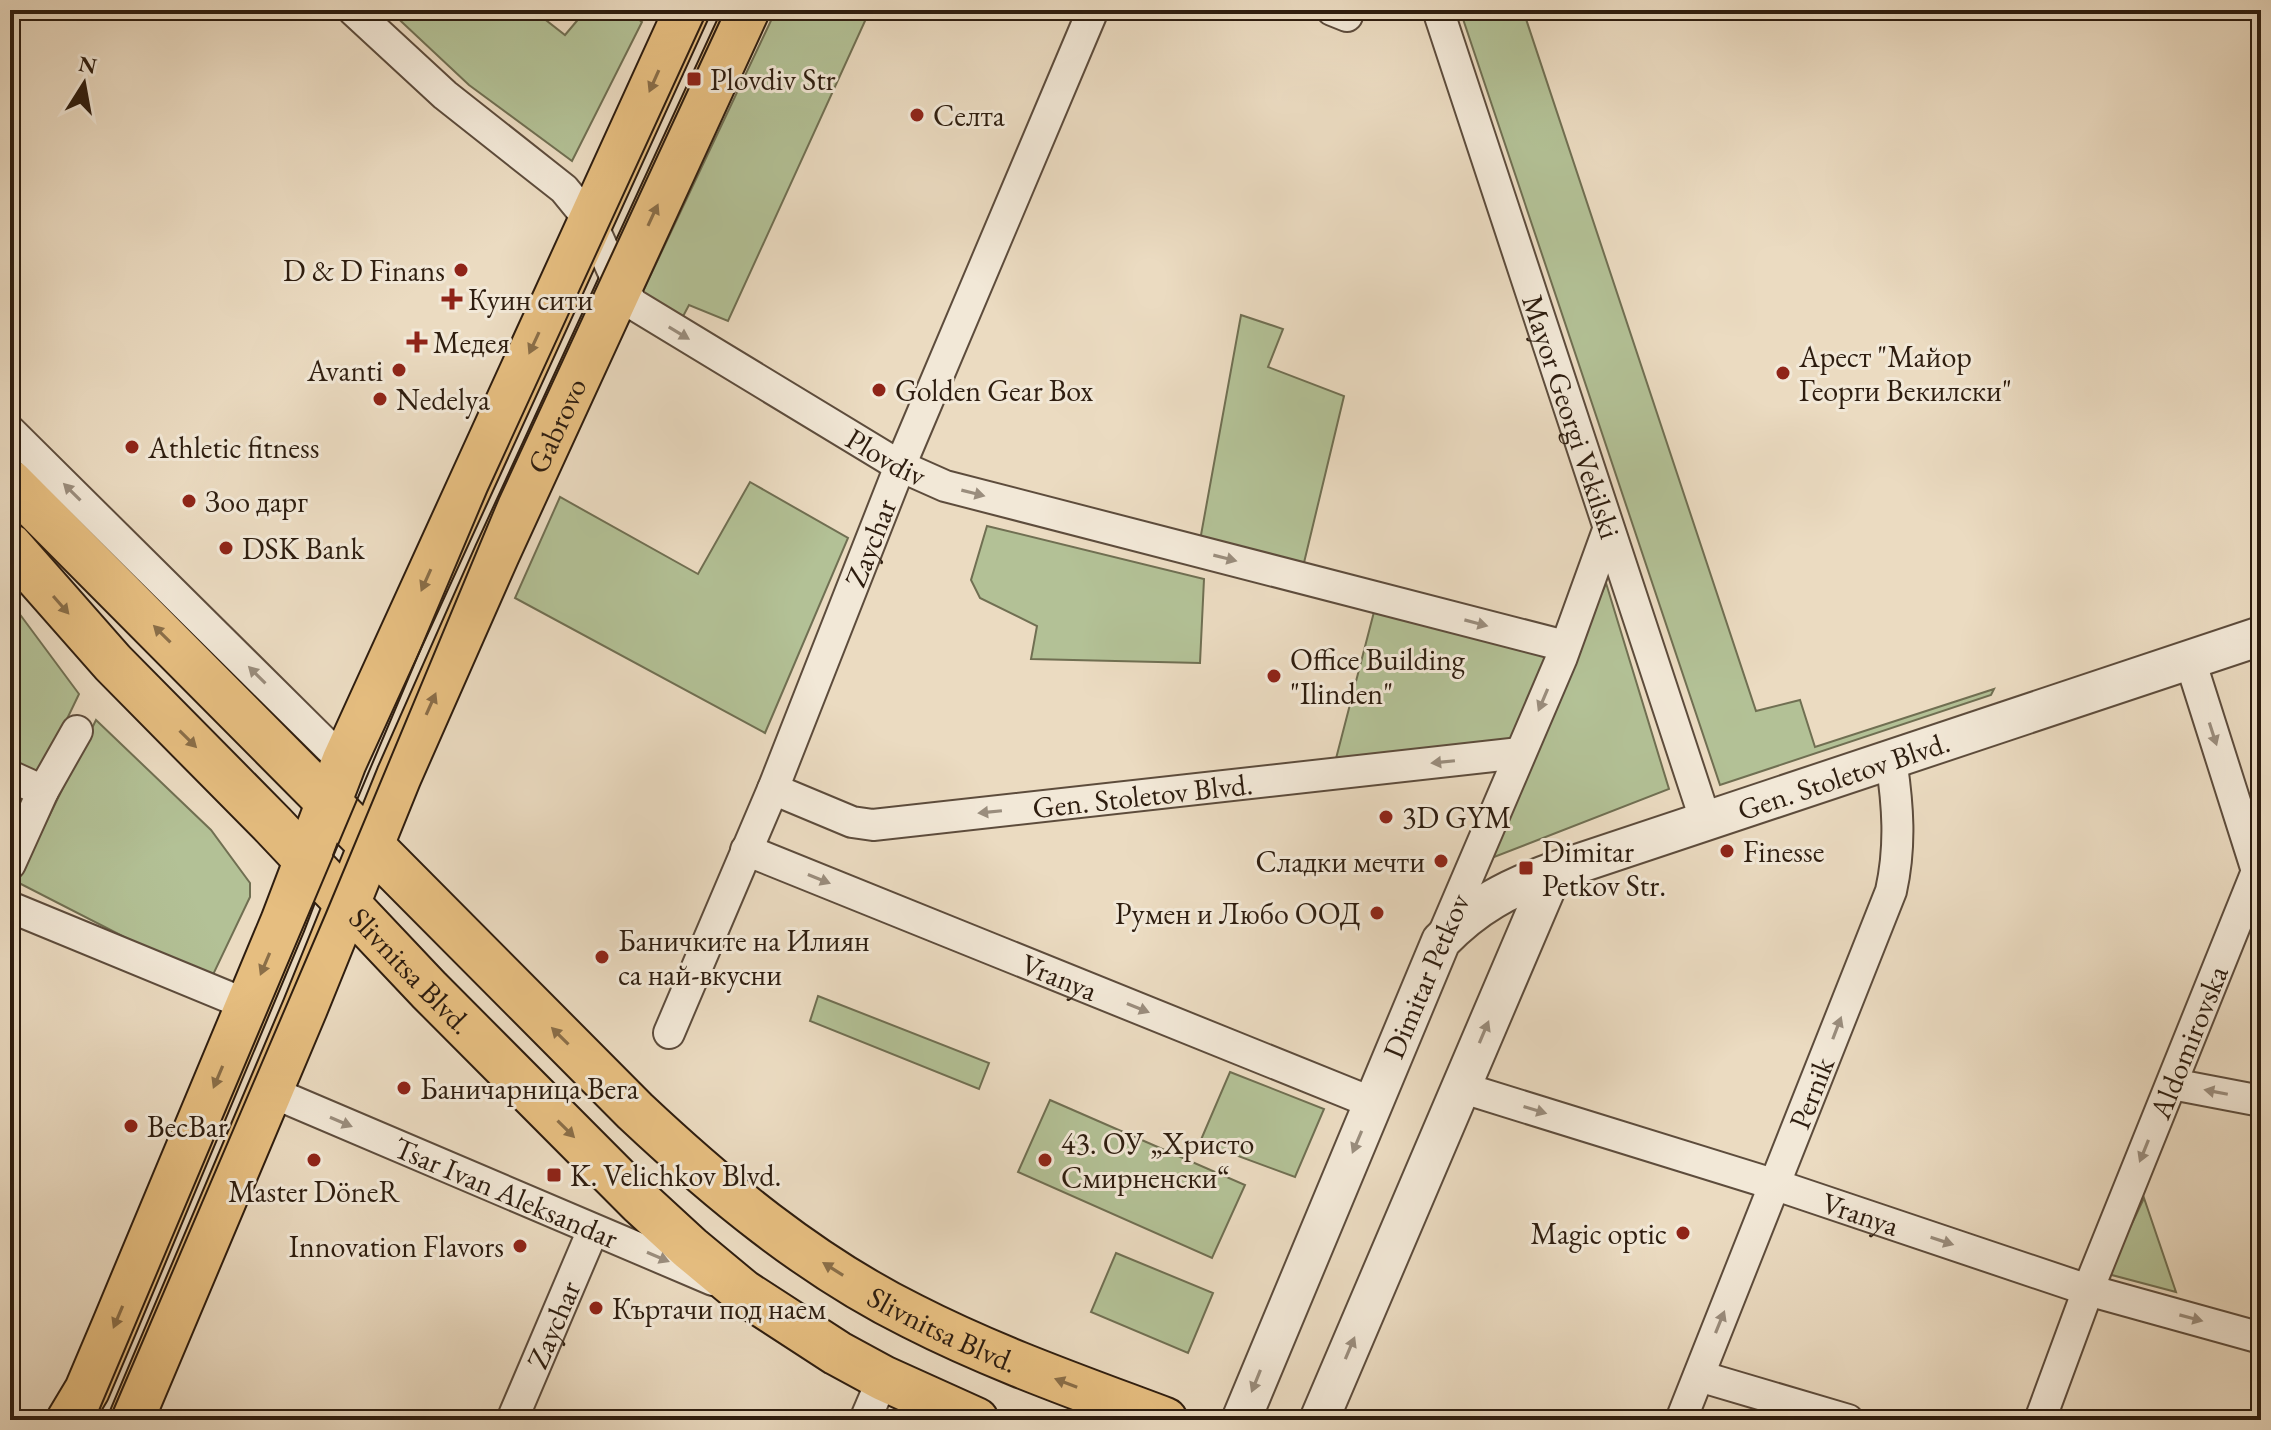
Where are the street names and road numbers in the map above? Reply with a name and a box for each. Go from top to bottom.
street label: Mayor Georgi Vekilski [1514,289,1631,543]
street label: Gabrovo [517,371,595,479]
street label: Plovdiv [839,418,933,495]
street label: Zaychar [835,493,905,592]
street label: Gen. Stoletov Blvd. [1732,722,1955,829]
street label: Gen. Stoletov Blvd. [1030,763,1255,827]
street label: Dimitar Petkov [1374,887,1479,1065]
street label: Slivnitsa Blvd. [341,899,481,1042]
street label: Vranya [1016,944,1103,1009]
street label: Aldomirovska [2139,960,2236,1125]
street label: Pernik [1779,1050,1843,1134]
street label: Tsar Ivan Aleksandar [388,1127,624,1257]
street label: Vranya [1817,1182,1904,1244]
street label: Zaychar [517,1274,589,1374]
street label: Slivnitsa Blvd. [861,1277,1023,1381]

